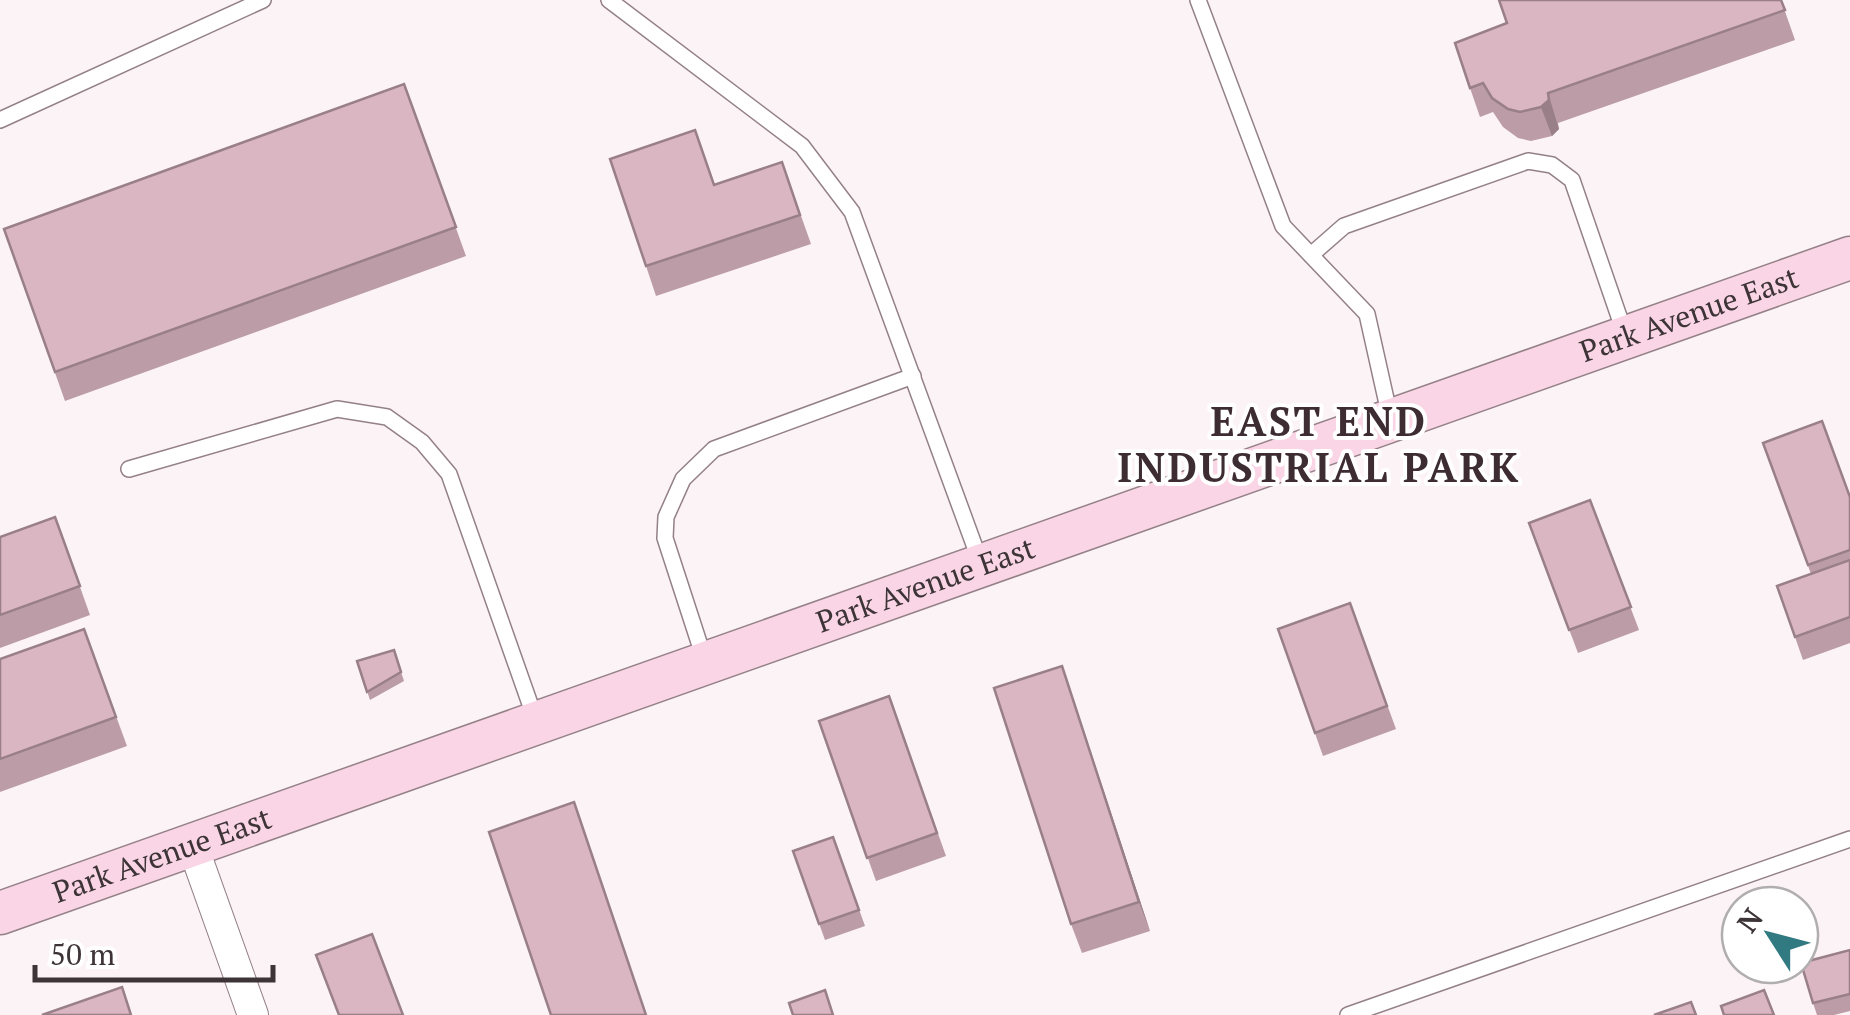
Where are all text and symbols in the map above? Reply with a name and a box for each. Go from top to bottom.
street label: Park Avenue East [1574,257,1804,371]
district label: EAST END INDUSTRIAL PARK [1117,394,1521,493]
street label: Park Avenue East [811,527,1040,641]
street label: Park Avenue East [47,798,276,912]
north arrow [1720,885,1820,985]
text: N [1728,901,1771,939]
scale bar [35,920,272,982]
text: 50 m [50,934,115,974]

